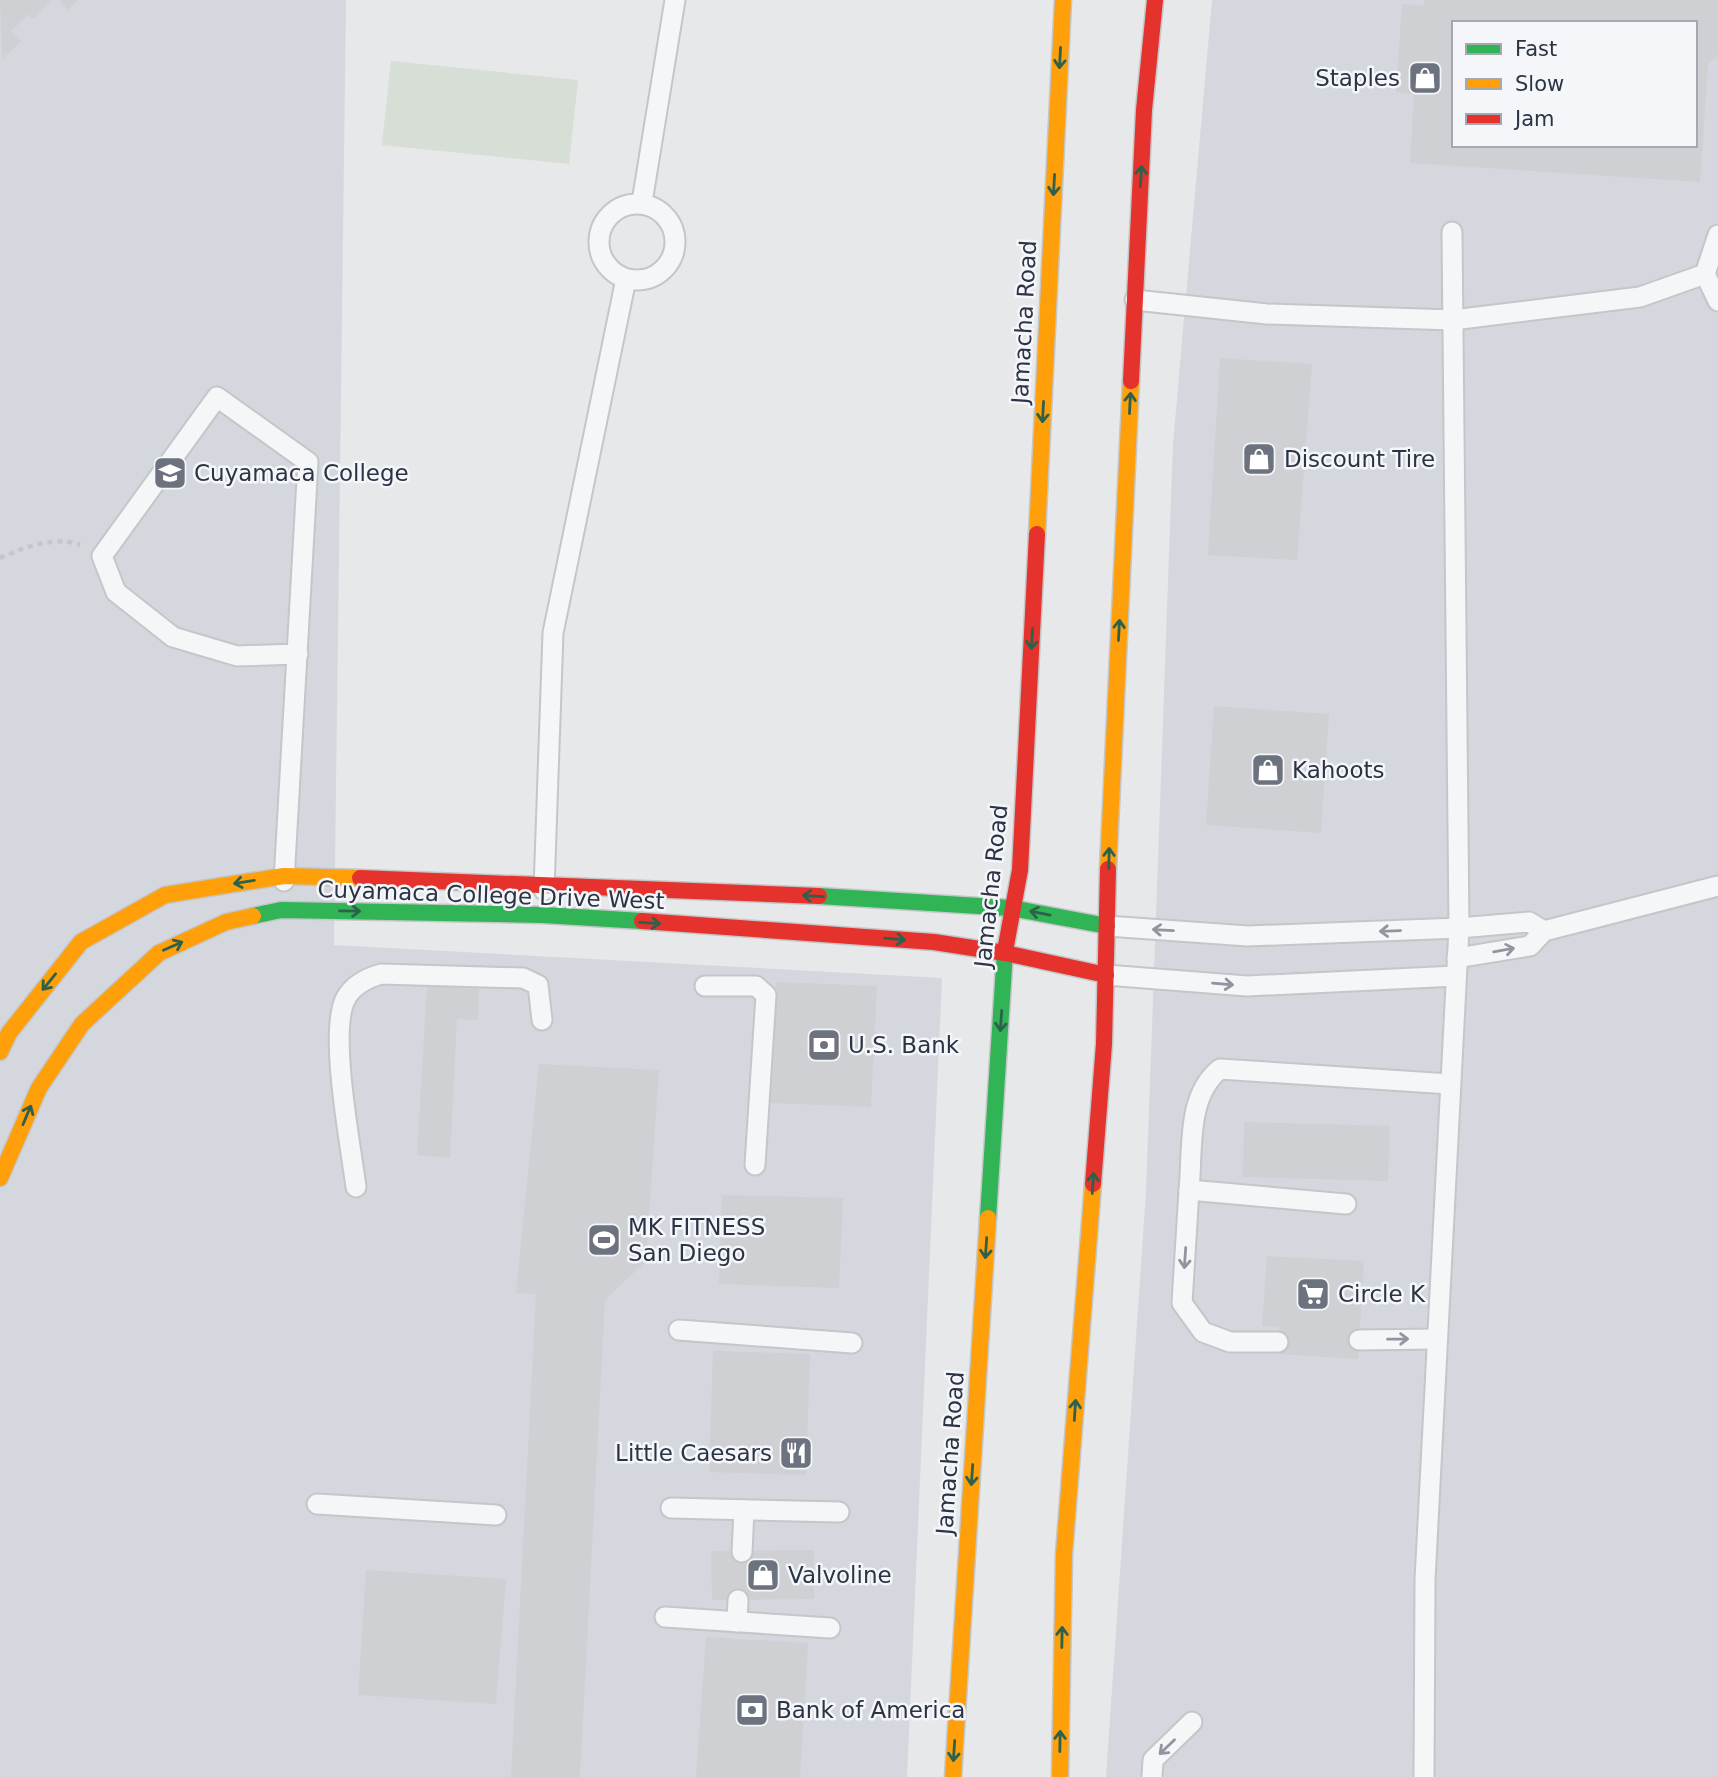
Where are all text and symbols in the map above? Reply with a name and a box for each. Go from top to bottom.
legend [1452,21,1697,147]
text: Fast [1515,37,1557,61]
one-way arrow [1053,46,1066,69]
shop icon: Staples [1406,59,1444,97]
place label: Staples [1315,65,1400,91]
text: Slow [1515,72,1564,96]
text: Jam [1513,107,1555,131]
one-way arrow [1134,165,1147,188]
one-way arrow [1047,173,1060,196]
street label: Jamacha Road [1007,240,1041,406]
one-way arrow [1123,392,1136,415]
one-way arrow [1036,400,1049,423]
shop icon: Discount Tire [1240,440,1278,478]
place label: Discount Tire [1284,446,1435,472]
school or university icon: Cuyamaca College [151,454,189,492]
place label: Cuyamaca College [194,460,409,486]
one-way arrow [1112,619,1125,642]
one-way arrow [1025,627,1038,650]
shop icon: Kahoots [1249,751,1287,789]
place label: Kahoots [1292,757,1385,783]
street label: Jamacha Road [969,803,1012,971]
one-way arrow [1102,846,1115,869]
one-way arrow [233,876,256,889]
street label: Cuyamaca College Drive West [317,876,665,914]
one-way arrow [802,889,825,902]
one-way arrow [338,904,361,918]
one-way arrow [1029,906,1052,920]
one-way arrow [638,916,661,929]
one-way arrow [1152,923,1175,936]
one-way arrow [1379,924,1402,937]
one-way arrow [883,933,906,946]
one-way arrow [162,939,183,952]
one-way arrow [1492,943,1515,956]
one-way arrow [41,973,57,991]
one-way arrow [1211,978,1234,991]
one-way arrow [994,1009,1007,1032]
bank icon: U.S. Bank [805,1026,843,1064]
place label: U.S. Bank [848,1032,960,1058]
one-way arrow [21,1105,34,1127]
one-way arrow [1087,1172,1100,1194]
place label: MK FITNESS San Diego [628,1214,765,1266]
sports icon: MK FITNESS San Diego [585,1221,623,1259]
one-way arrow [979,1236,992,1259]
one-way arrow [1178,1247,1191,1269]
supermarket icon: Circle K [1294,1275,1332,1313]
place label: Circle K [1338,1281,1426,1307]
one-way arrow [1386,1332,1409,1346]
street label: Jamacha Road [931,1370,969,1538]
one-way arrow [1069,1399,1082,1421]
restaurant icon: Little Caesars [777,1434,815,1472]
place label: Little Caesars [615,1440,772,1466]
one-way arrow [965,1463,978,1486]
shop icon: Valvoline [744,1556,782,1594]
place label: Valvoline [788,1562,892,1588]
one-way arrow [1056,1625,1069,1648]
bank icon: Bank of America [733,1691,771,1729]
place label: Bank of America [776,1697,965,1723]
one-way arrow [1054,1730,1067,1753]
one-way arrow [1158,1738,1175,1755]
one-way arrow [948,1739,961,1762]

